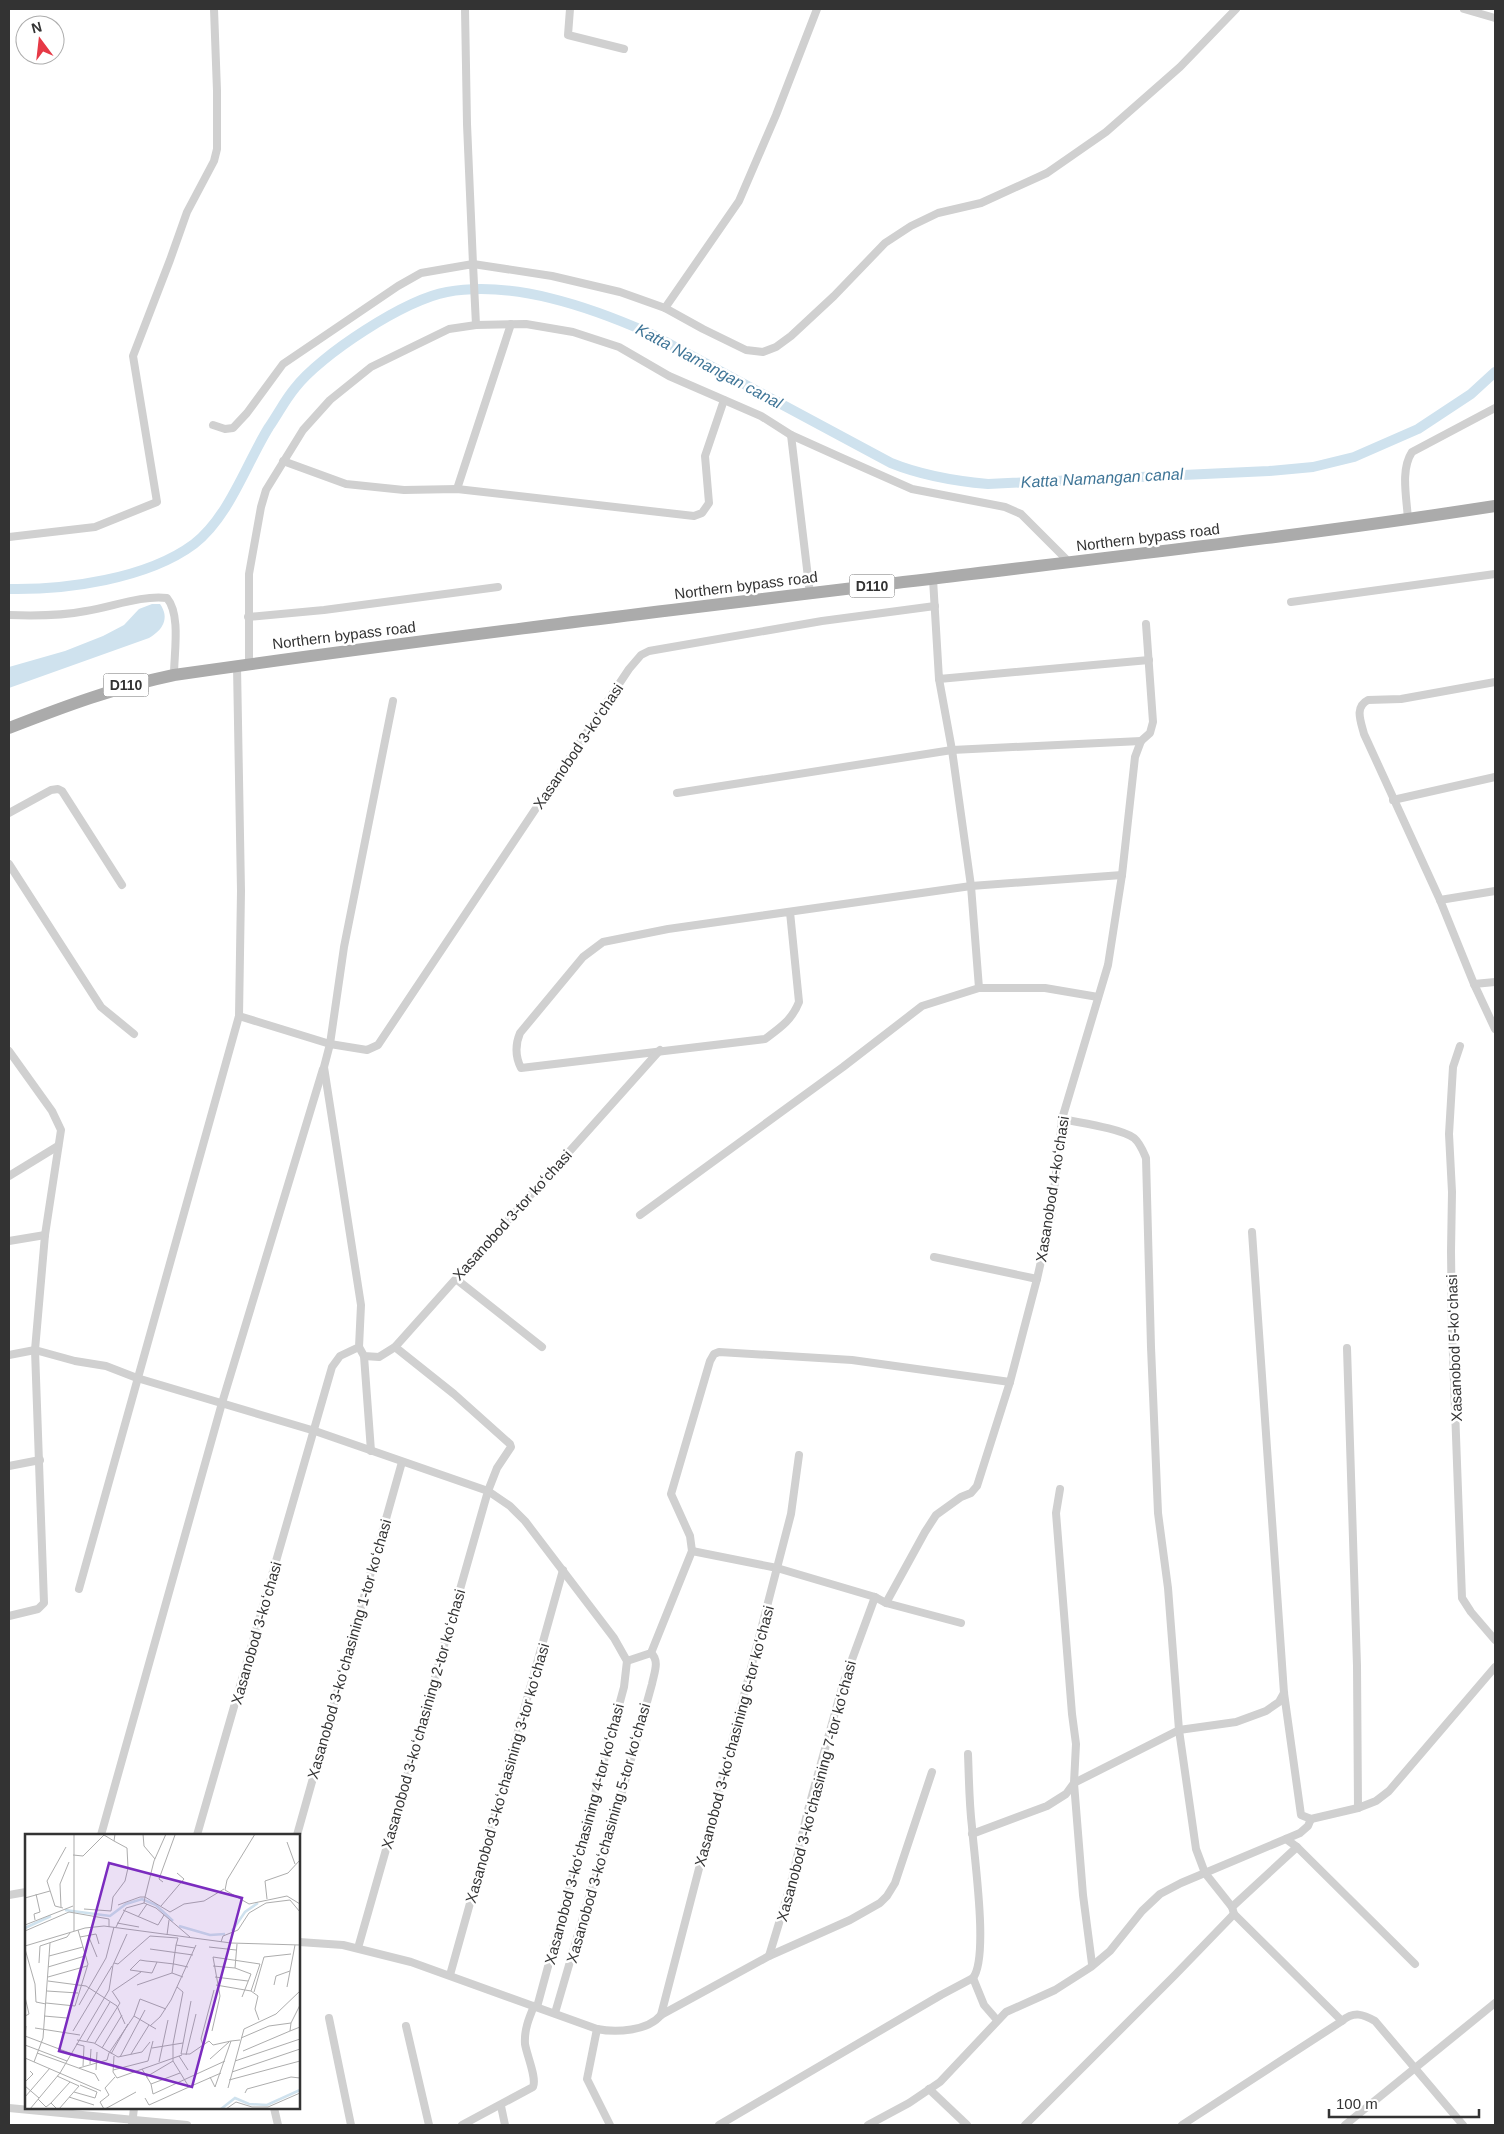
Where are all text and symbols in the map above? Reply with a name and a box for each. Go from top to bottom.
north arrow [15,15,65,65]
text: N [30,18,44,36]
water label: Katta Namangan canal [633,320,785,412]
water label: Katta Namangan canal [1020,465,1184,491]
street label: Northern bypass road [1075,520,1221,554]
street label: Northern bypass road [673,568,819,602]
road number: D110 [850,574,894,598]
street label: Northern bypass road [271,618,417,652]
road number: D110 [104,674,148,696]
street label: Xasanobod 3-koʻchasi [530,680,626,812]
street label: Xasanobod 4-koʻchasi [1032,1115,1072,1263]
street label: Xasanobod 3-tor koʻchasi [449,1146,575,1284]
street label: Xasanobod 5-koʻchasi [1443,1274,1465,1422]
street label: Xasanobod 3-koʻchasining 1-tor koʻchasi [304,1517,394,1781]
street label: Xasanobod 3-koʻchasi [227,1560,285,1706]
street label: Xasanobod 3-koʻchasining 2-tor koʻchasi [378,1587,468,1851]
street label: Xasanobod 3-koʻchasining 6-tor koʻchasi [691,1604,777,1868]
street label: Xasanobod 3-koʻchasining 3-tor koʻchasi [462,1641,552,1905]
street label: Xasanobod 3-koʻchasining 7-tor koʻchasi [773,1659,859,1923]
street label: Xasanobod 3-koʻchasining 5-tor koʻchasi [563,1701,653,1965]
street label: Xasanobod 3-koʻchasining 4-tor koʻchasi [541,1702,627,1966]
inset map [25,1834,300,2109]
scale bar [1329,2086,1479,2118]
text: 100 m [1336,2095,1378,2112]

